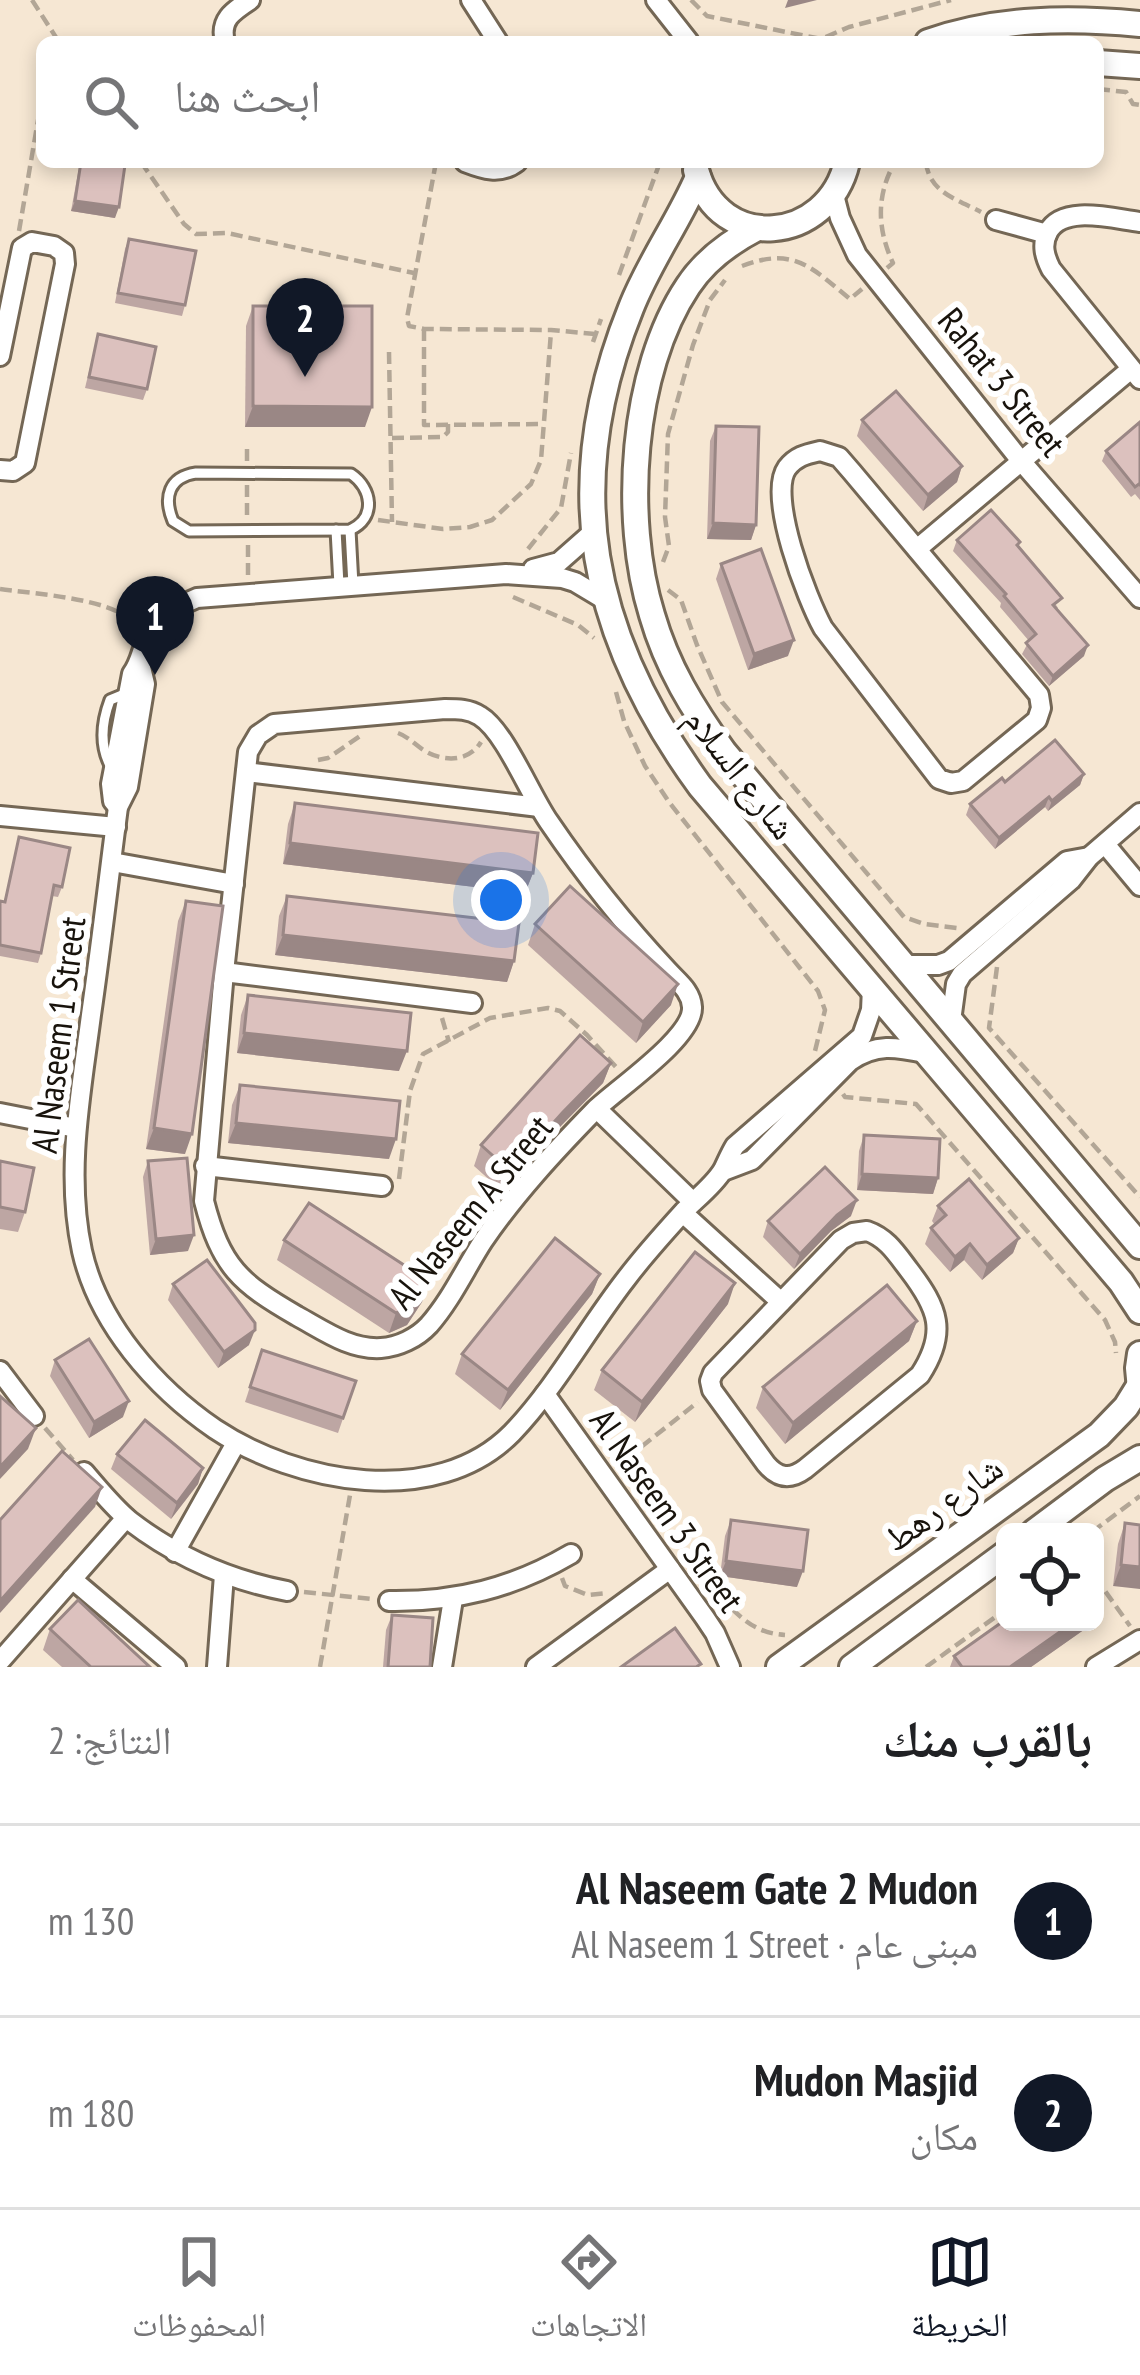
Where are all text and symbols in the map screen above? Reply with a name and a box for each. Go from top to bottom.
search box [36,36,1104,168]
text: ابحث هنا [174,66,321,124]
icon: search [78,69,144,135]
pin: 2 [266,278,344,377]
street label: Rahat 3 Street [928,298,1077,466]
pin: 1 [116,576,194,675]
street label: شارع السلام [674,697,808,849]
your location [471,870,531,930]
street label: Al Naseem 1 Street [20,914,95,1156]
street label: Al Naseem A Street [377,1105,562,1318]
street label: Al Naseem 3 Street [580,1399,755,1621]
street label: شارع رهط [874,1444,1012,1562]
map controls [996,1523,1104,1631]
button: locate [996,1523,1104,1631]
text: بالقرب منك [882,1705,1092,1771]
text: النتائج: 2 [48,1714,171,1765]
text: Al Naseem Gate 2 Mudon [576,1858,978,1916]
text: 130 m [48,1895,134,1946]
text: 1 [1044,1895,1062,1946]
text: مبنى عام · Al Naseem 1 Street [571,1918,978,1969]
text: Mudon Masjid [754,2050,978,2108]
text: 180 m [48,2087,134,2138]
text: 2 [1044,2087,1062,2138]
text: مكان [910,2110,978,2161]
tab: المحفوظات [132,2229,266,2357]
tab: الاتجاهات [530,2229,647,2357]
tab: الخريطة [911,2229,1008,2357]

